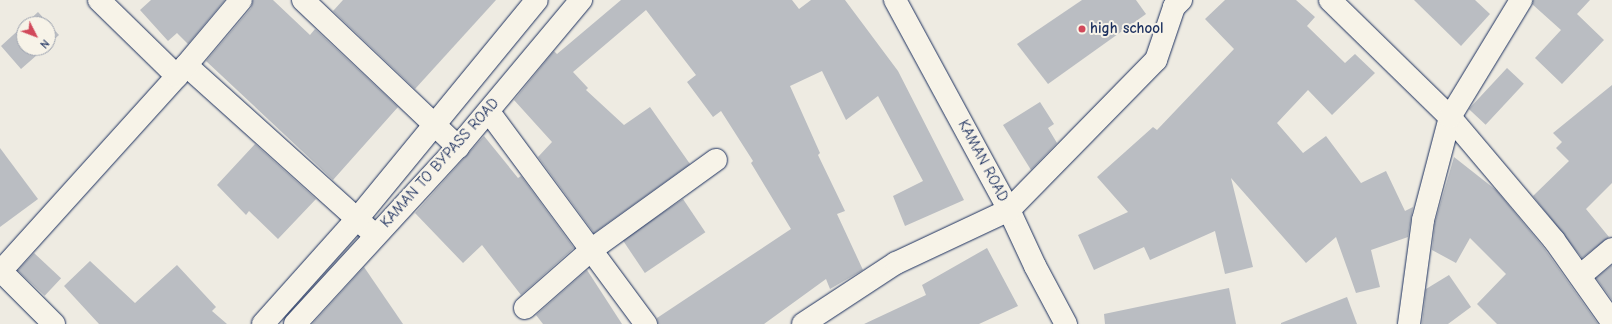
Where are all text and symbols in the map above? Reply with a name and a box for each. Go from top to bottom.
north arrow [16,16,56,56]
place label: high school [1090,20,1163,38]
marker: high school [1077,24,1087,34]
text: N [37,37,52,51]
street label: KAMAN TO BYPASS ROAD [377,95,503,231]
street label: KAMAN ROAD [954,117,1012,205]

